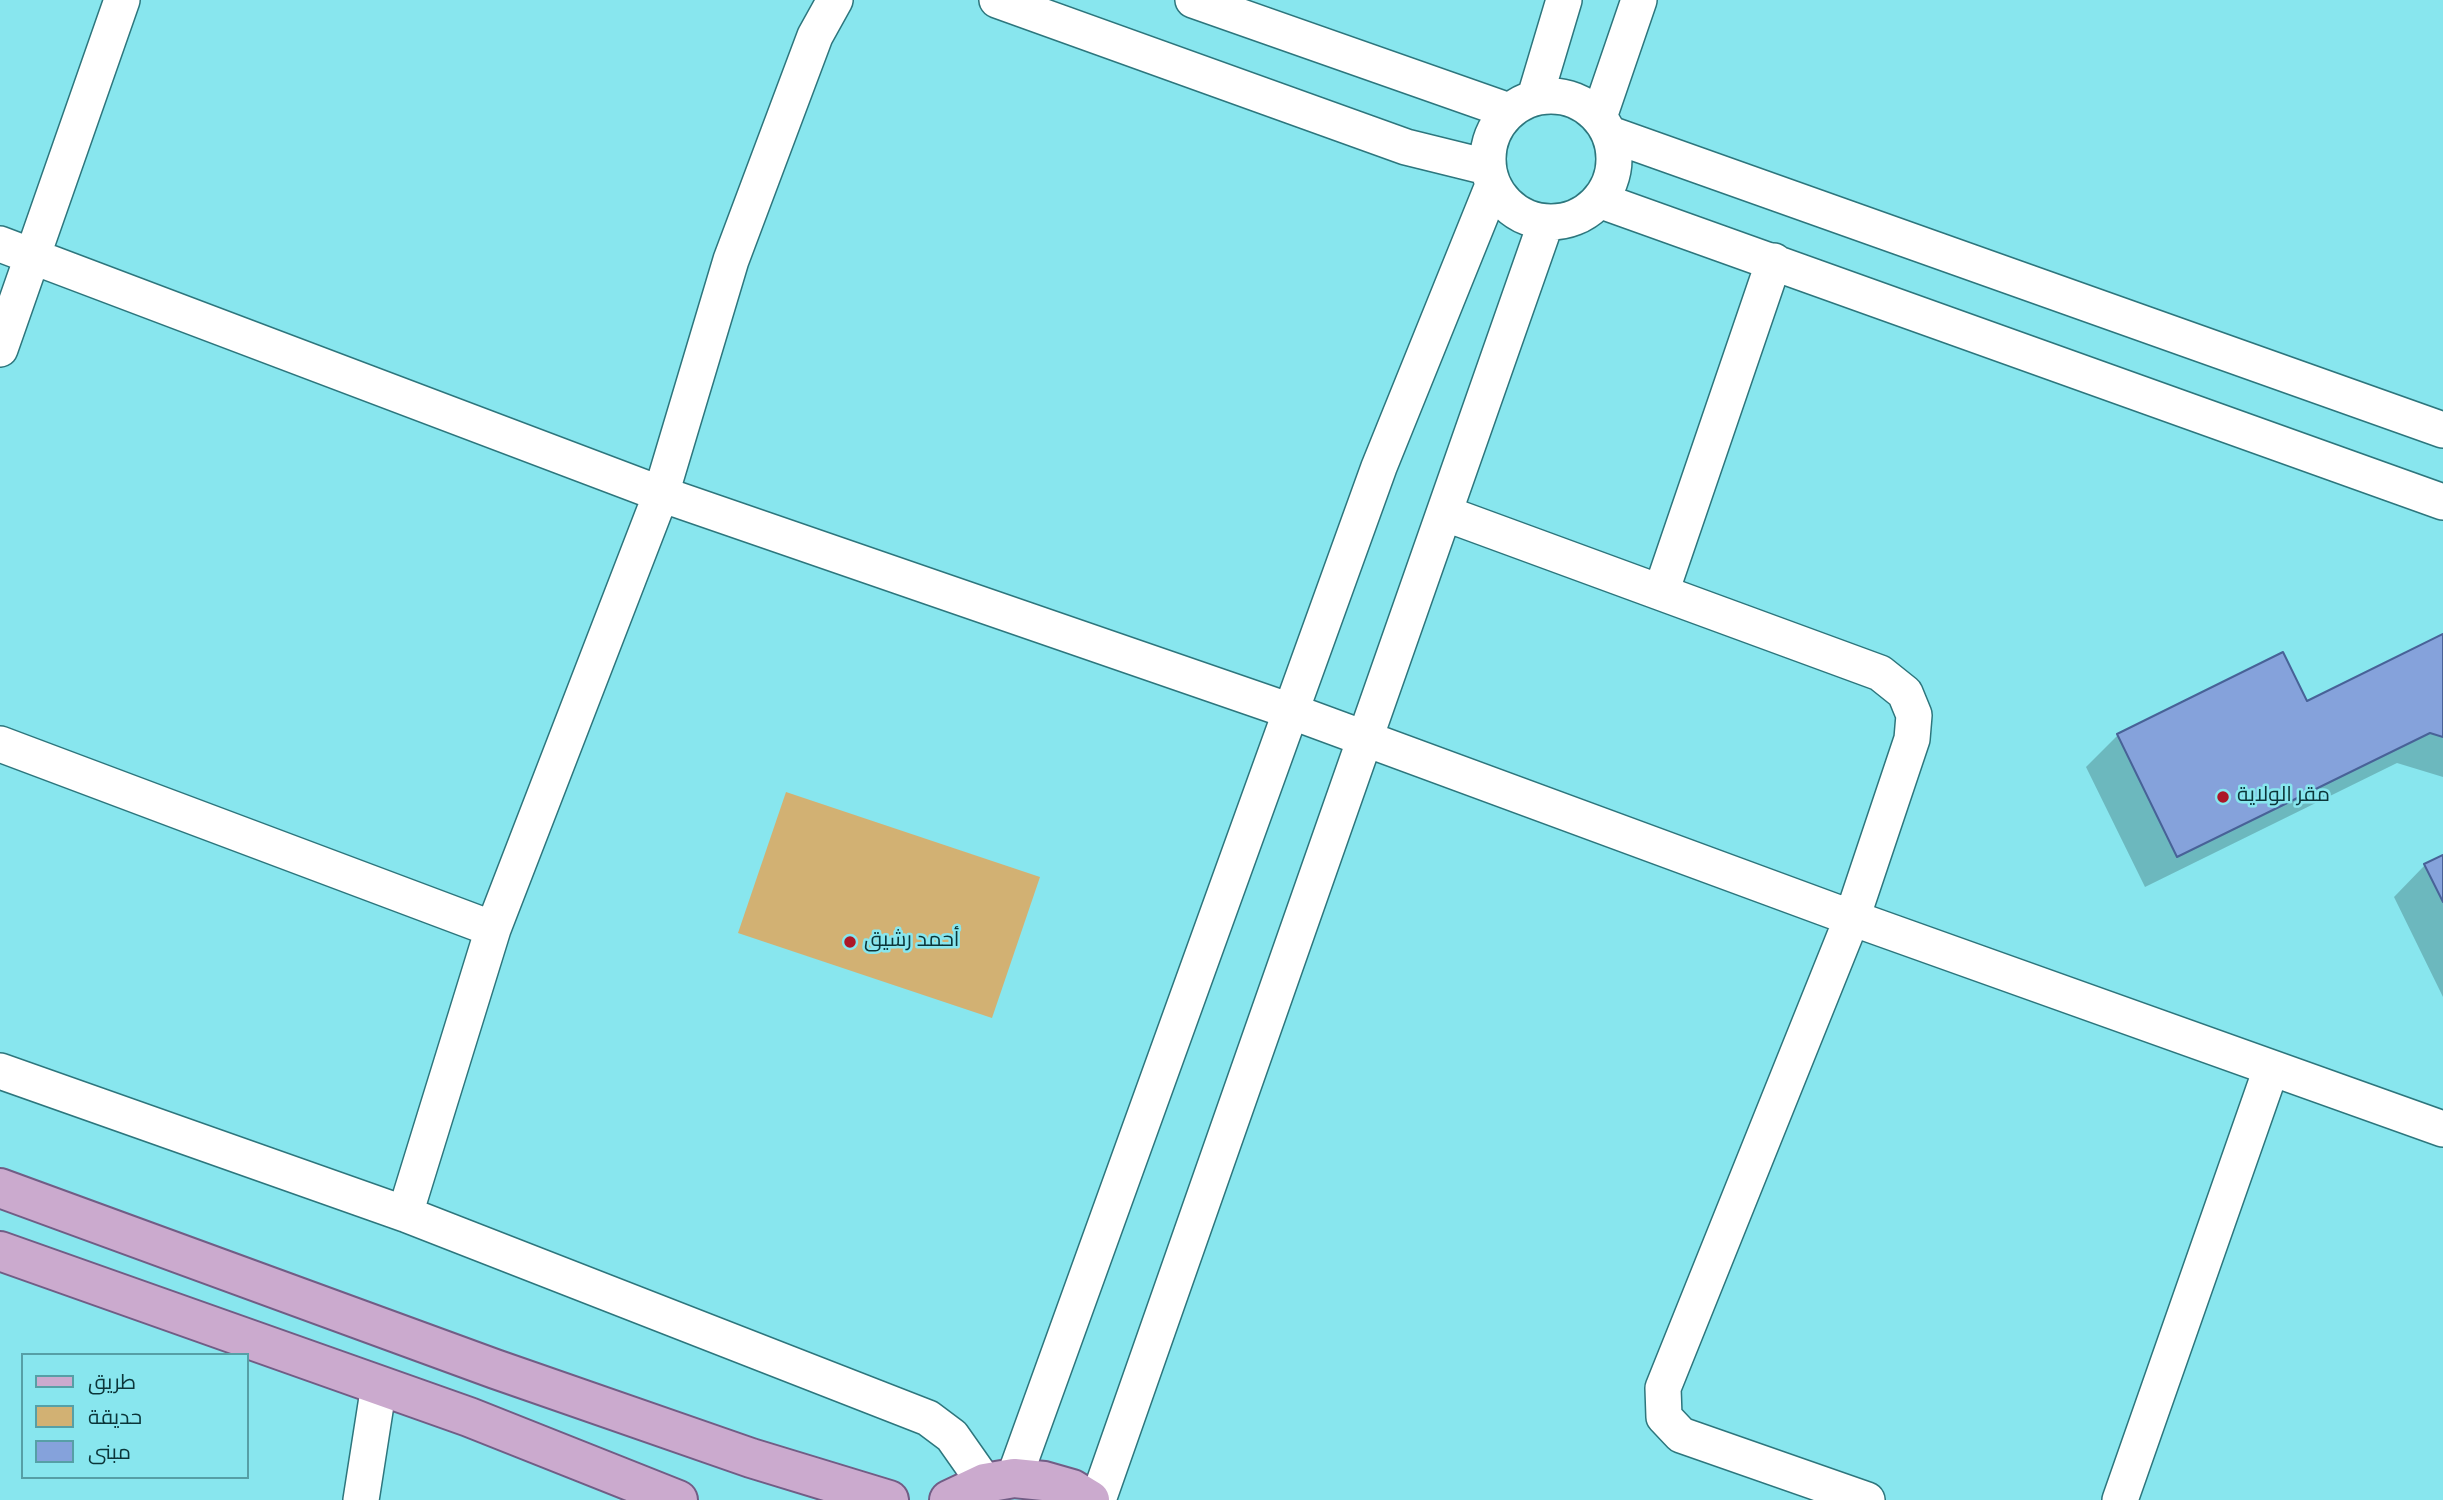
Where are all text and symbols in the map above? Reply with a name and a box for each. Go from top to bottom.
place label: مقر الولاية [2237,784,2330,810]
marker: مقر الولاية [2215,789,2231,805]
place label: أحمد رشيق [864,929,960,955]
marker: أحمد رشيق [842,934,858,950]
legend [21,1353,248,1479]
text: طريق [88,1370,136,1397]
text: حديقة [88,1405,142,1432]
text: مبنى [88,1440,131,1467]

